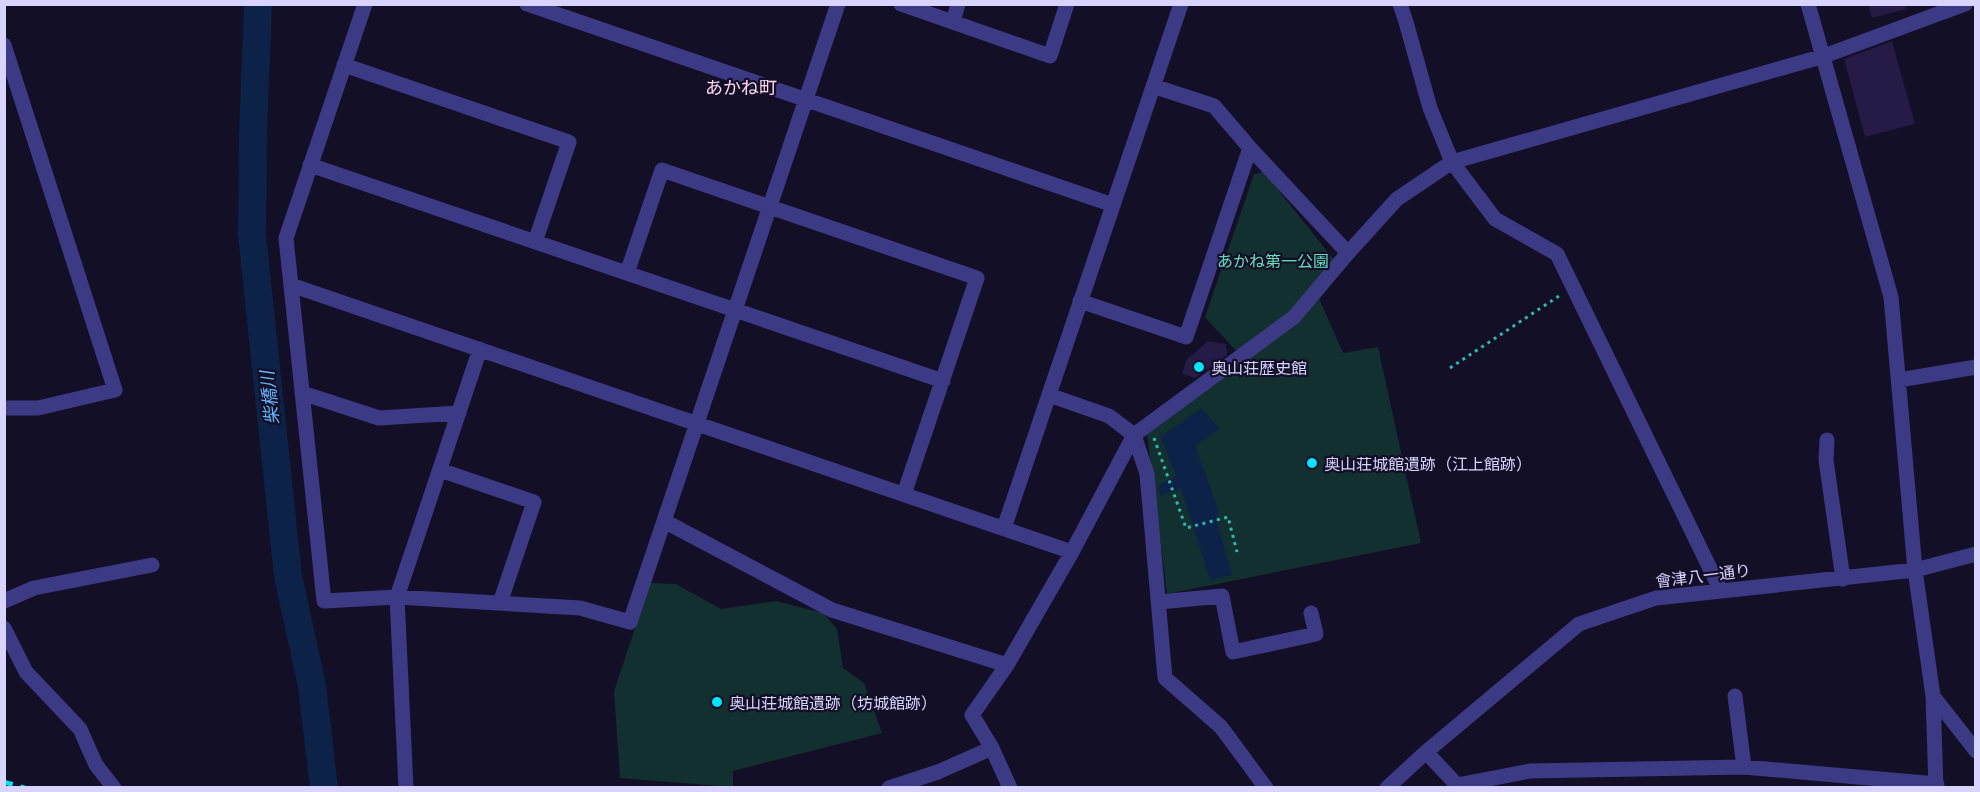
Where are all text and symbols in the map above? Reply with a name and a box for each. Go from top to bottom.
district label: あかね町 [705,76,777,98]
park label: あかね第一公園 [1217,251,1329,270]
place label: 奥山荘歴史館 [1211,358,1307,377]
marker: 奥山荘歴史館 [1192,360,1206,374]
water label: 柴橋川 [255,368,283,426]
place label: 奥山荘城館遺跡（江上館跡） [1324,454,1532,473]
marker: 奥山荘城館遺跡（江上館跡） [1305,456,1319,470]
street label: 會津八一通り [1654,560,1752,590]
place label: 奥山荘城館遺跡（坊城館跡） [729,693,937,712]
marker: 奥山荘城館遺跡（坊城館跡） [710,695,724,709]

